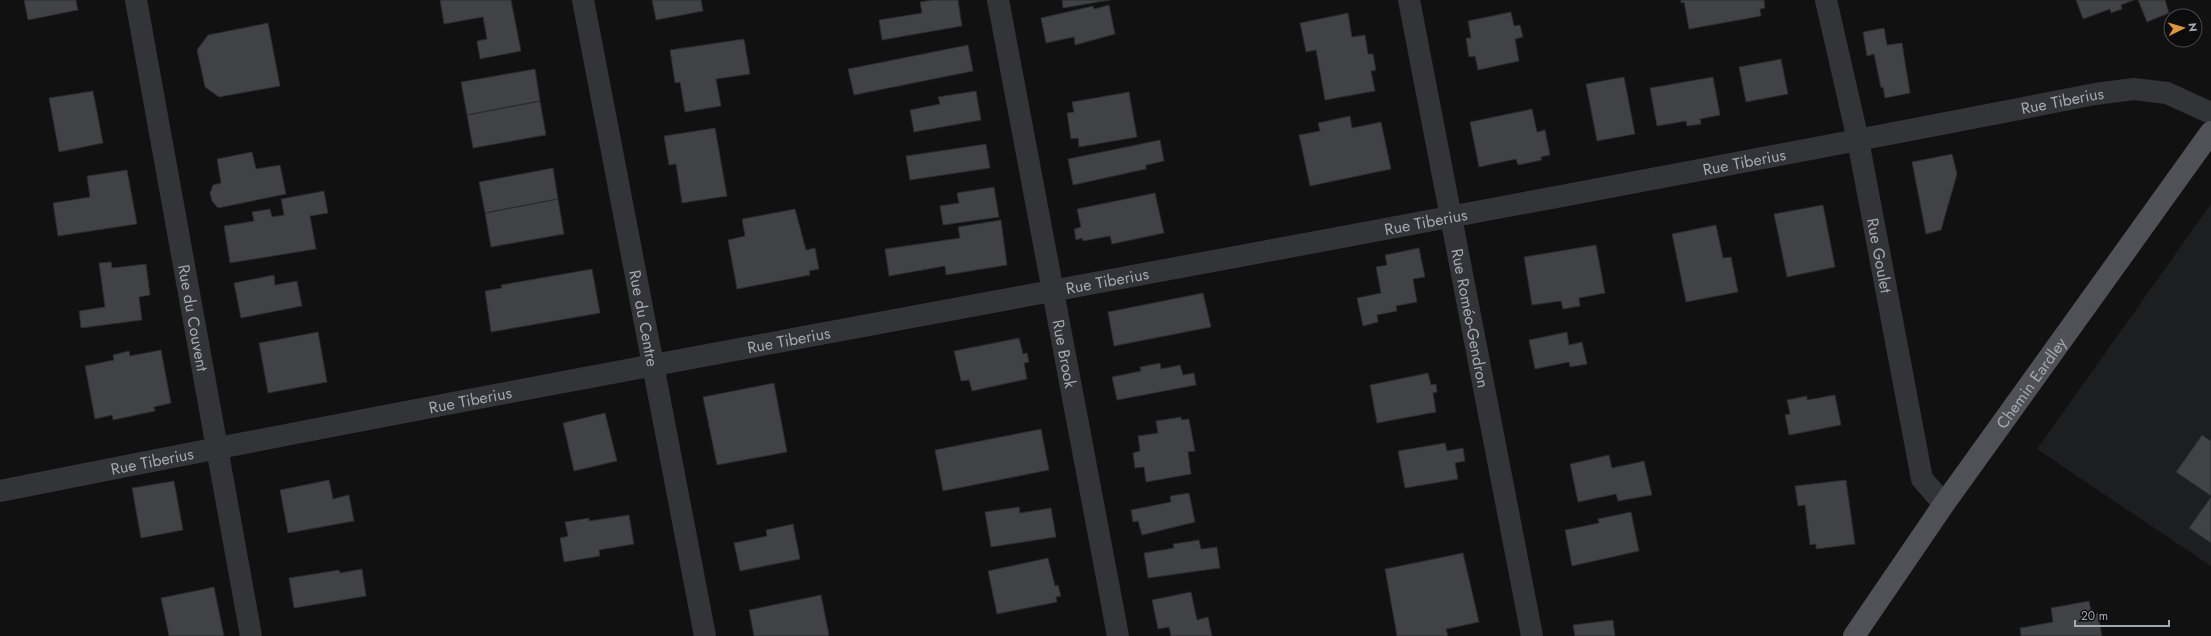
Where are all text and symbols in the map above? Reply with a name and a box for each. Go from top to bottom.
north arrow [2163,8,2203,48]
text: N [2185,22,2201,32]
street label: Rue Tiberius [2019,81,2105,120]
street label: Rue Tiberius [1701,143,1788,181]
street label: Rue Tiberius [1382,203,1469,241]
street label: Rue Goulet [1861,216,1898,295]
street label: Rue Roméo-Gendron [1446,246,1495,390]
street label: Rue Tiberius [1064,262,1151,300]
street label: Rue du Couvent [173,263,214,373]
street label: Rue du Centre [624,268,665,368]
street label: Rue Brook [1047,318,1083,391]
street label: Rue Tiberius [745,321,832,359]
street label: Chemin Eardley [1990,332,2072,433]
street label: Rue Tiberius [427,381,514,419]
street label: Rue Tiberius [109,442,195,480]
scale bar [2075,602,2169,628]
text: 20 m [2081,607,2108,625]

